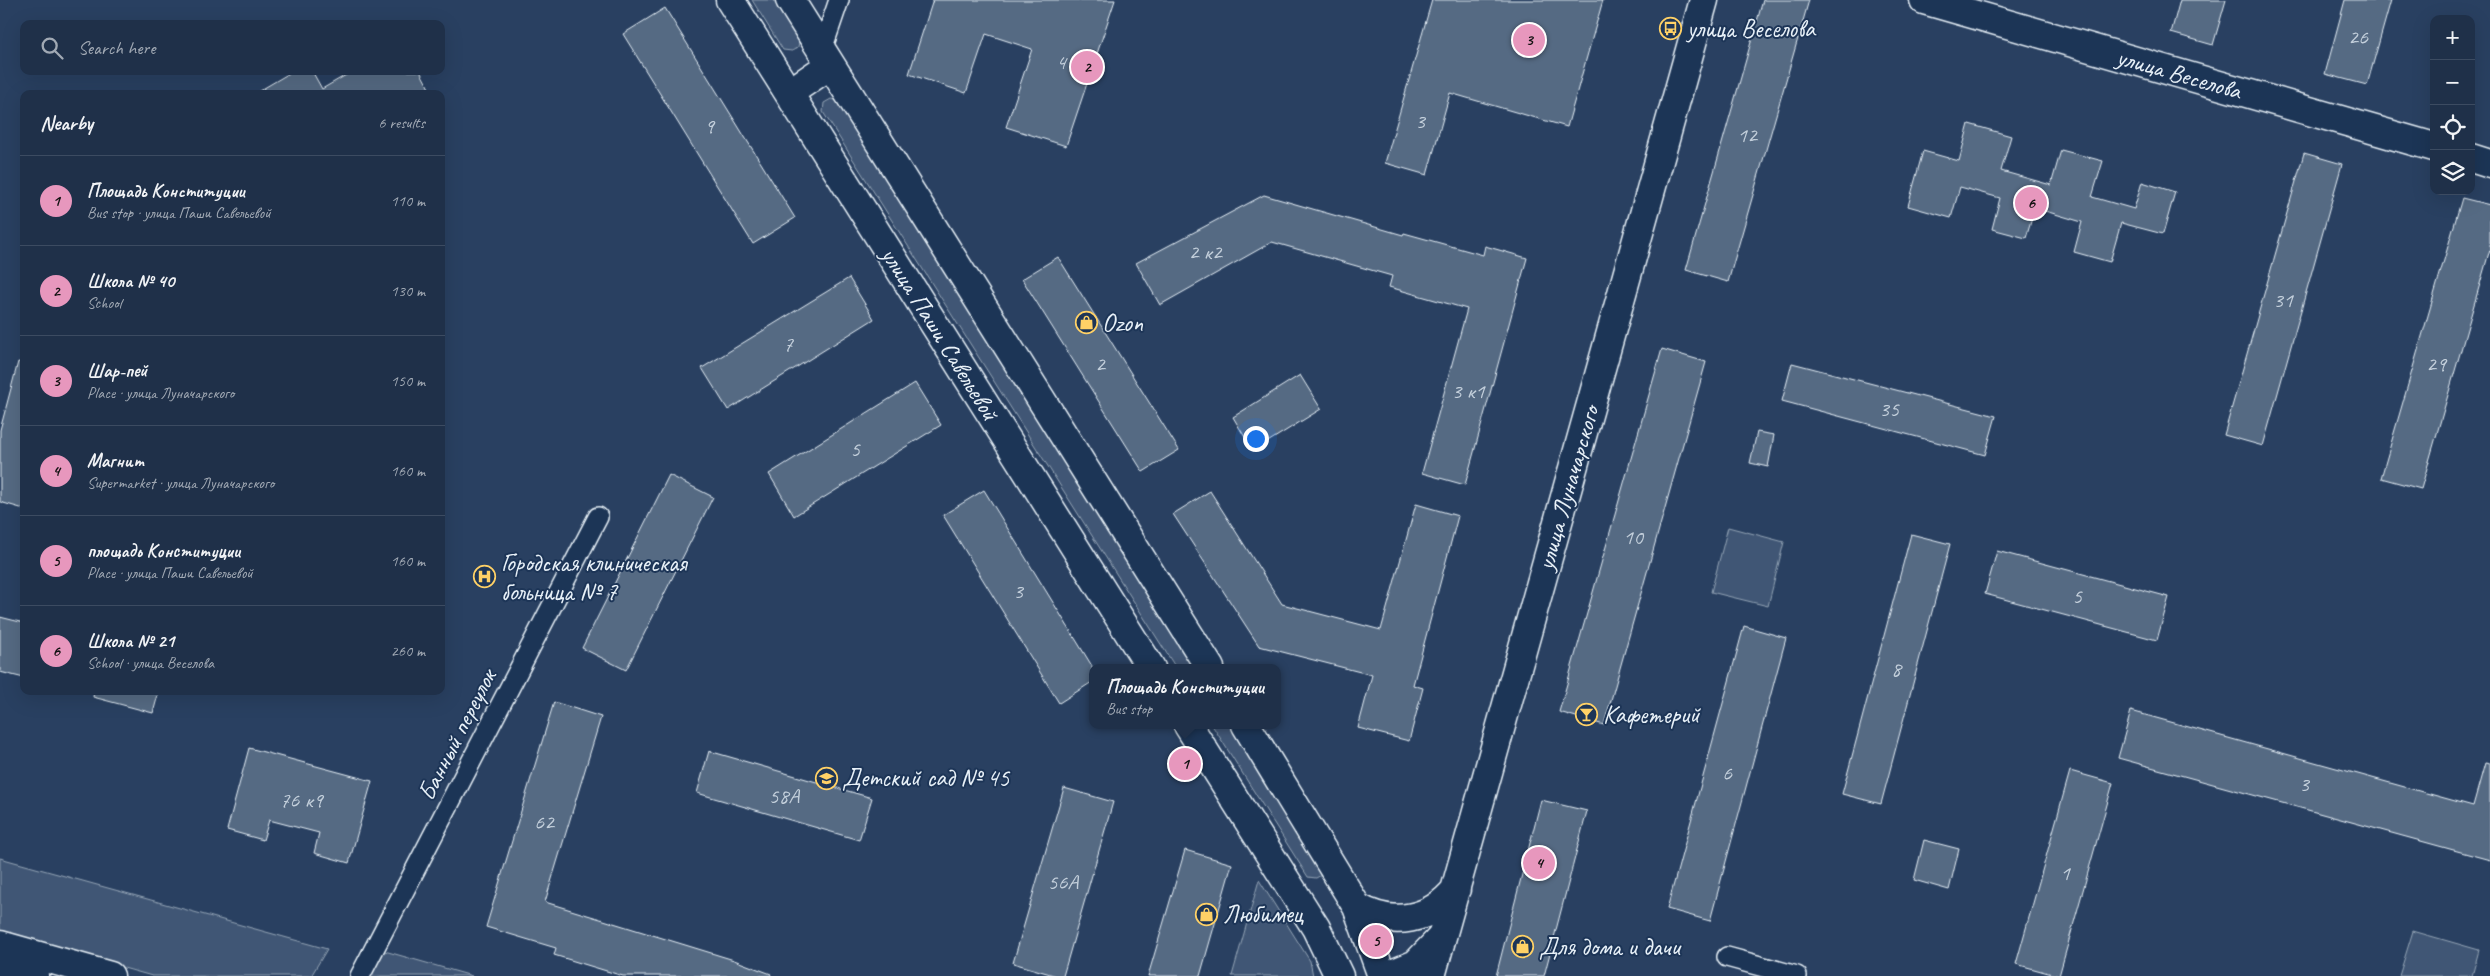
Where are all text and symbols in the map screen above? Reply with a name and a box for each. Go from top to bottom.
place label: улица Веселова [1685,13,1817,45]
map controls [2430,15,2475,195]
button: + [2430,15,2475,60]
bus stop icon: улица Веселова [1659,17,1683,41]
search box [20,20,445,75]
pin: 3 [1513,21,1545,59]
house number: 26 [2348,23,2369,51]
icon: search [38,34,66,62]
text: Search here [78,36,155,60]
street label: улица Веселова [2111,40,2247,108]
house number: 4 [1056,48,1068,76]
pin: 2 [1071,48,1103,86]
button: − [2430,60,2475,105]
button: locate [2430,105,2475,150]
house number: 3 [1415,107,1427,135]
text: Nearby [40,110,93,136]
house number: 9 [704,112,716,140]
text: 6 results [378,113,425,133]
house number: 12 [1737,121,1759,149]
button: layers [2430,150,2475,195]
text: Площадь Конституции [87,179,245,203]
pin: 6 [2015,184,2047,222]
text: 1 [52,191,60,211]
text: 110 m [391,191,425,211]
text: Bus stop · улица Паши Савельевой [87,203,271,223]
house number: 2 к2 [1188,238,1224,266]
street label: улица Паши Савельевой [873,240,1007,428]
text: Школа № 40 [87,269,174,293]
text: 2 [52,281,60,301]
text: 130 m [391,281,425,301]
house number: 31 [2273,286,2294,314]
text: School [87,293,121,313]
place label: Ozon [1102,307,1144,339]
shop icon: Ozon [1074,311,1098,335]
house number: 7 [783,330,794,358]
house number: 2 [1095,350,1107,378]
house number: 29 [2426,350,2448,378]
text: Шар-пей [87,359,147,383]
text: 3 [52,371,60,391]
text: 150 m [391,371,425,391]
house number: 3 к1 [1451,377,1486,405]
text: Place · улица Луначарского [87,383,234,403]
house number: 35 [1879,395,1900,423]
street label: улица Луначарского [1529,399,1608,576]
your location [1243,426,1269,452]
house number: 5 [850,435,861,463]
text: Магнит [87,449,144,473]
text: 4 [52,461,60,481]
text: 160 m [391,461,425,481]
text: Supermarket · улица Луначарского [87,473,274,493]
house number: 10 [1623,523,1645,551]
text: площадь Конституции [87,539,240,563]
place label: Городская клиническая больница № 7 [501,547,689,608]
text: 5 [53,551,59,571]
text: 160 m [391,551,425,571]
text: Place · улица Паши Савельевой [87,563,253,583]
hospital icon: Городская клиническая больница № 7 [473,565,497,589]
house number: 3 [1013,577,1025,605]
house number: 5 [2072,582,2083,610]
text: Школа № 21 [87,629,174,653]
text: 6 [52,641,60,661]
text: 260 m [391,641,425,661]
text: School · улица Веселова [87,653,214,673]
house number: 8 [1891,655,1903,683]
street label: Банный переулок [410,662,505,806]
popup [1089,664,1281,729]
text: Площадь Конституции [1106,675,1264,699]
text: Bus stop [1106,699,1152,719]
place label: Кафетерий [1603,699,1701,731]
bar icon: Кафетерий [1575,703,1599,727]
pin: 1 [1169,745,1201,783]
house number: 6 [1722,759,1733,787]
place label: Детский сад № 45 [842,762,1011,794]
school or university icon: Детский сад № 45 [814,766,838,790]
house number: 3 [2299,770,2311,798]
house number: 58А [769,782,800,810]
house number: 76 к9 [279,786,325,814]
house number: 62 [534,808,556,836]
pin: 4 [1523,844,1555,882]
house number: 1 [2060,859,2071,887]
house number: 56А [1048,868,1079,896]
place label: Любимец [1223,898,1304,930]
shop icon: Любимец [1195,902,1219,926]
pin: 5 [1360,922,1392,960]
place label: Для дома и дачи [1539,931,1682,963]
shop icon: Для дома и дачи [1511,935,1535,959]

